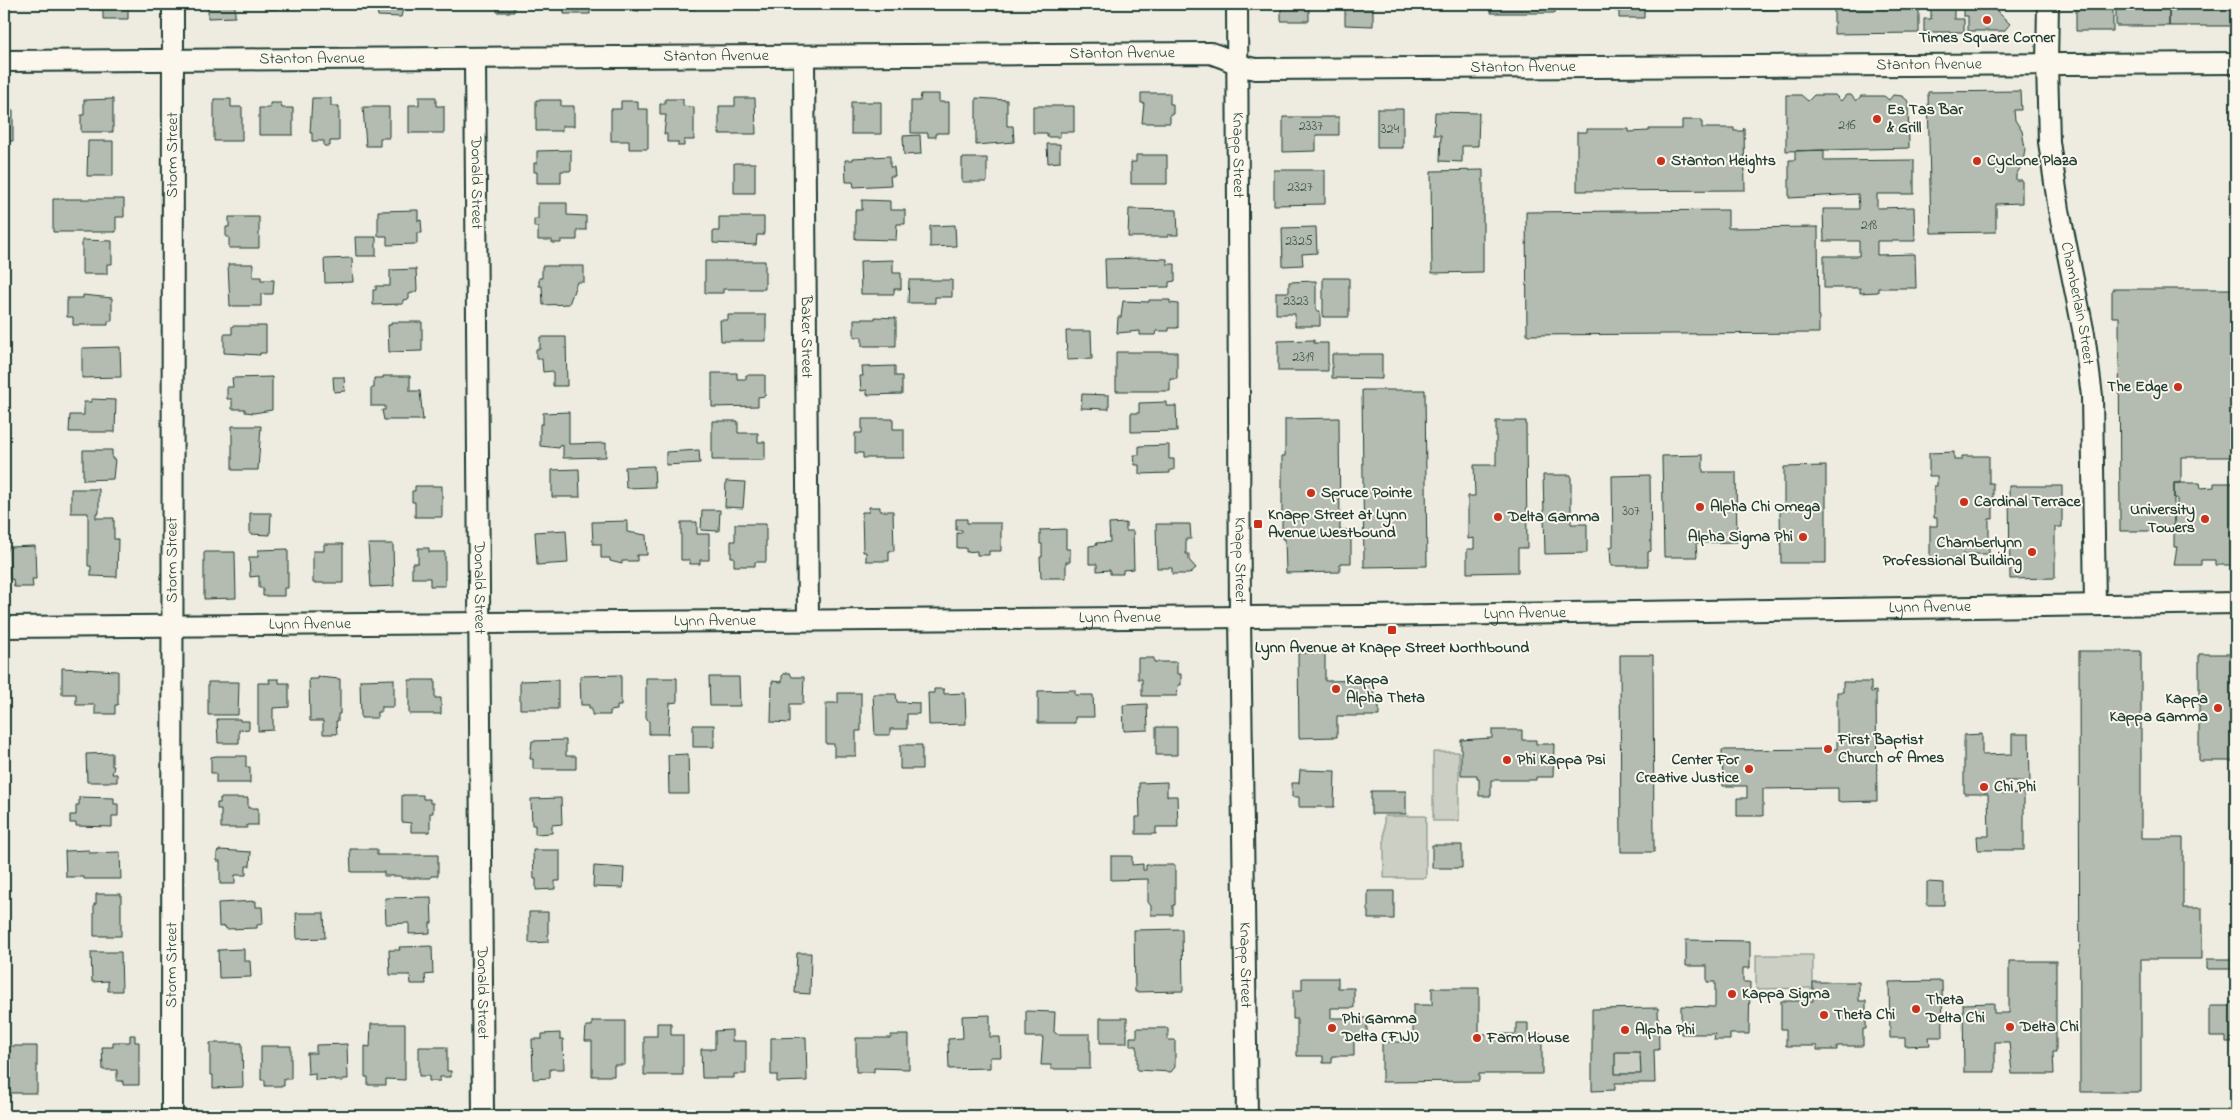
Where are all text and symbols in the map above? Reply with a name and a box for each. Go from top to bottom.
marker: Times Square Corner [1981,14,1993,26]
place label: Times Square Corner [1919,26,2056,50]
street label: Stanton Avenue [1069,41,1176,66]
street label: Stanton Avenue [663,44,770,69]
street label: Stanton Avenue [259,47,366,71]
street label: Stanton Avenue [1876,53,1983,77]
street label: Stanton Avenue [1470,55,1577,80]
place label: Es Tas Bar & Grill [1886,98,1964,140]
street label: Storm Street [161,111,185,198]
street label: Knapp Street [1226,112,1250,199]
marker: Es Tas Bar & Grill [1871,113,1883,125]
house number: 216 [1838,115,1856,136]
house number: 2337 [1299,116,1323,137]
house number: 324 [1381,119,1399,140]
street label: Donald Street [464,136,488,230]
place label: Stanton Heights [1671,149,1776,174]
place label: Cyclone Plaza [1987,149,2078,174]
marker: Stanton Heights [1655,155,1667,167]
marker: Cyclone Plaza [1971,155,1983,167]
house number: 2327 [1287,177,1313,198]
house number: 218 [1861,215,1877,236]
house number: 2325 [1285,231,1313,252]
street label: Chamberlain Street [2054,240,2100,367]
house number: 2323 [1283,291,1309,312]
street label: Baker Street [794,294,818,379]
house number: 2319 [1292,347,1314,368]
place label: The Edge [2107,375,2169,400]
marker: The Edge [2172,381,2184,393]
place label: Spruce Pointe [1321,481,1413,505]
marker: Spruce Pointe [1305,487,1317,499]
place label: Cardinal Terrace [1974,490,2081,514]
place label: Alpha Chi Omega [1710,495,1821,520]
marker: Cardinal Terrace [1958,496,1970,508]
place label: University Towers [2130,498,2195,540]
house number: 307 [1622,501,1640,522]
marker: Alpha Chi Omega [1694,501,1706,513]
place label: Knapp Street at Lynn Avenue Westbound [1268,503,1407,545]
place label: Delta Gamma [1507,505,1600,529]
marker: Delta Gamma [1492,511,1504,523]
marker: University Towers [2199,513,2211,525]
street label: Storm Street [160,516,185,603]
street label: Knapp Street [1228,517,1252,604]
marker: Knapp Street at Lynn Avenue Westbound [1252,518,1264,530]
place label: Alpha Sigma Phi [1688,525,1793,550]
marker: Alpha Sigma Phi [1797,531,1809,543]
place label: Chamberlynn Professional Building [1883,531,2022,574]
street label: Donald Street [467,541,491,635]
marker: Chamberlynn Professional Building [2026,546,2038,558]
street label: Lynn Avenue [1888,595,1972,620]
street label: Lynn Avenue [1484,601,1567,626]
street label: Lynn Avenue [1079,606,1162,630]
street label: Lynn Avenue [674,609,757,634]
street label: Lynn Avenue [269,612,352,637]
marker: Lynn Avenue at Knapp Street Northbound [1386,624,1398,636]
place label: Lynn Avenue at Knapp Street Northbound [1255,636,1529,661]
place label: Kappa Alpha Theta [1346,668,1425,710]
marker: Kappa Alpha Theta [1330,683,1342,695]
place label: Kappa Kappa Gamma [2109,687,2208,729]
marker: Kappa Kappa Gamma [2212,702,2224,714]
place label: First Baptist Church of Ames [1837,728,1944,770]
marker: First Baptist Church of Ames [1822,743,1834,755]
place label: Phi Kappa Psi [1517,748,1606,772]
place label: Center For Creative Justice [1636,748,1740,790]
marker: Phi Kappa Psi [1501,754,1513,766]
marker: Center For Creative Justice [1743,763,1755,775]
place label: Chi Phi [1994,775,2036,799]
marker: Chi Phi [1978,781,1990,793]
street label: Storm Street [160,921,184,1008]
street label: Knapp Street [1232,922,1257,1009]
street label: Donald Street [470,946,494,1040]
place label: Kappa Sigma [1742,982,1830,1007]
marker: Kappa Sigma [1726,988,1738,1000]
place label: Theta Delta Chi [1925,988,1985,1030]
place label: Theta Chi [1834,1003,1895,1027]
marker: Theta Delta Chi [1910,1003,1922,1015]
place label: Phi Gamma Delta (FIJI) [1341,1007,1419,1049]
marker: Theta Chi [1818,1009,1830,1021]
place label: Delta Chi [2019,1015,2079,1039]
place label: Alpha Phi [1635,1018,1695,1042]
marker: Delta Chi [2004,1021,2016,1033]
marker: Phi Gamma Delta (FIJI) [1326,1022,1338,1034]
marker: Alpha Phi [1619,1024,1631,1036]
place label: Farm House [1486,1026,1570,1050]
marker: Farm House [1471,1032,1483,1044]

